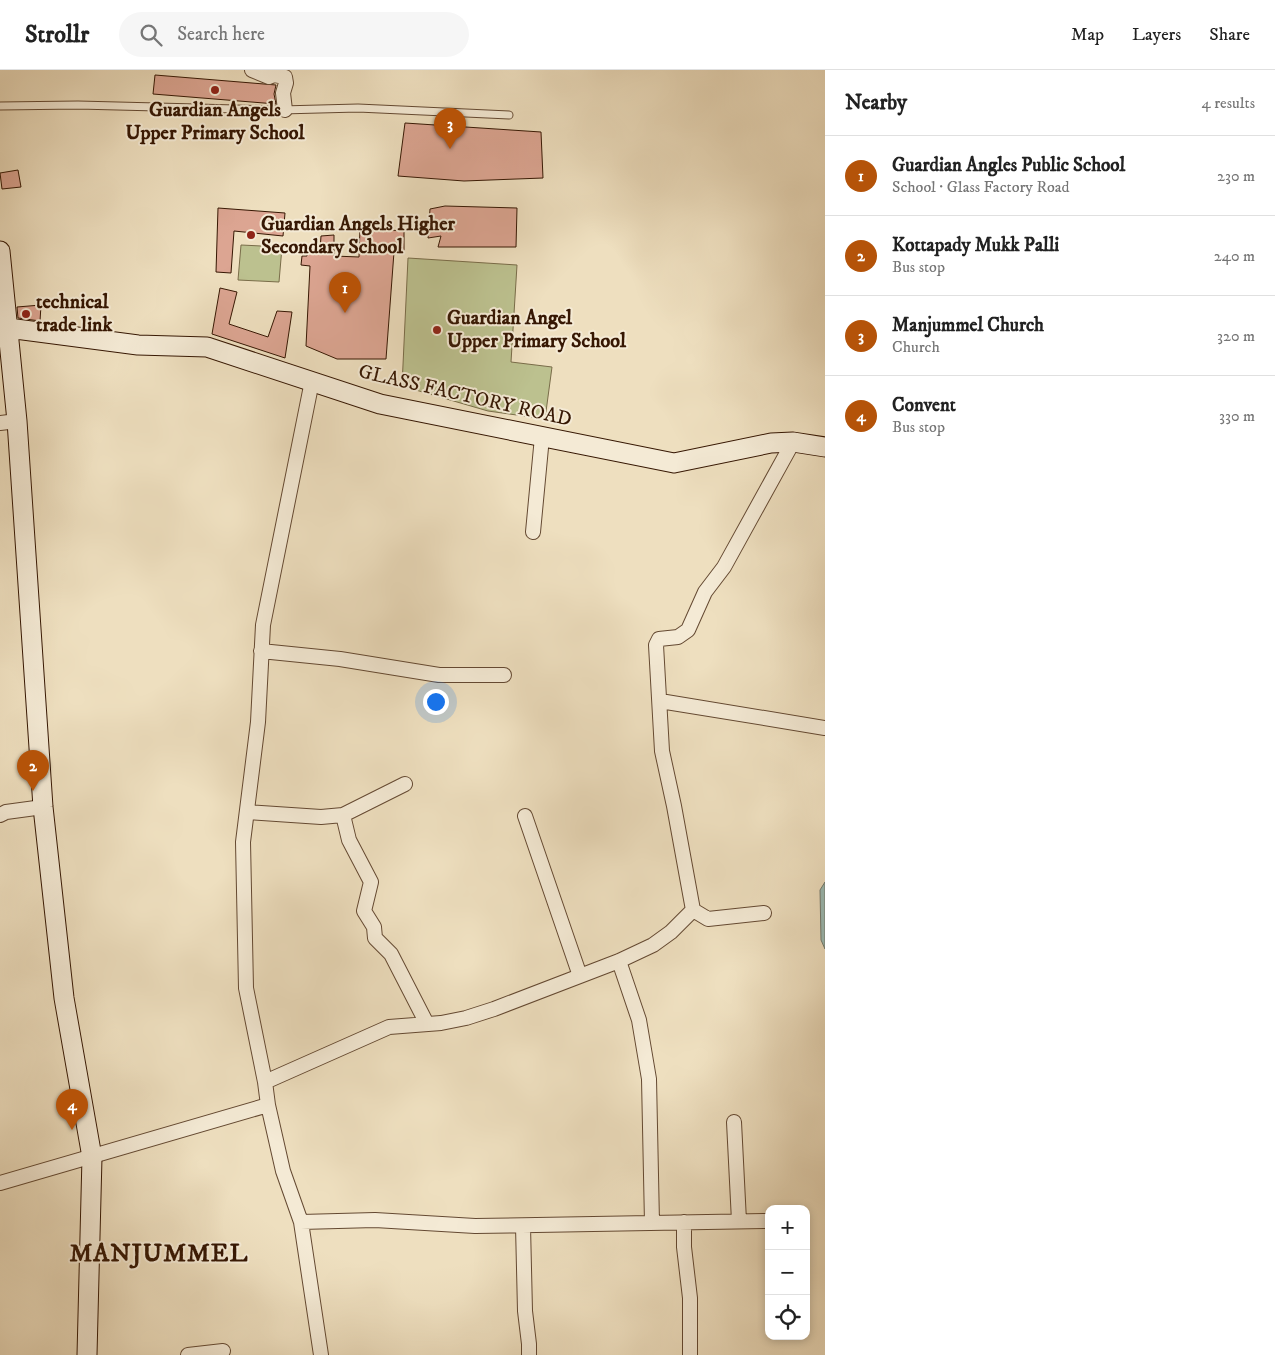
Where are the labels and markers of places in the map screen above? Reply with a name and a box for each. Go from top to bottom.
marker: Guardian Angels Upper Primary School [209,84,221,96]
place label: Guardian Angels Upper Primary School [126,98,305,146]
pin: 3 [434,108,466,149]
place label: Guardian Angels Higher Secondary School [261,212,455,260]
marker: Guardian Angels Higher Secondary School [245,229,257,241]
pin: 1 [329,272,361,313]
place label: technical trade link [36,290,114,338]
place label: Guardian Angel Upper Primary School [447,306,627,354]
marker: technical trade link [20,308,32,320]
marker: Guardian Angel Upper Primary School [431,324,443,336]
pin: 2 [17,750,49,791]
pin: 4 [56,1089,88,1130]

